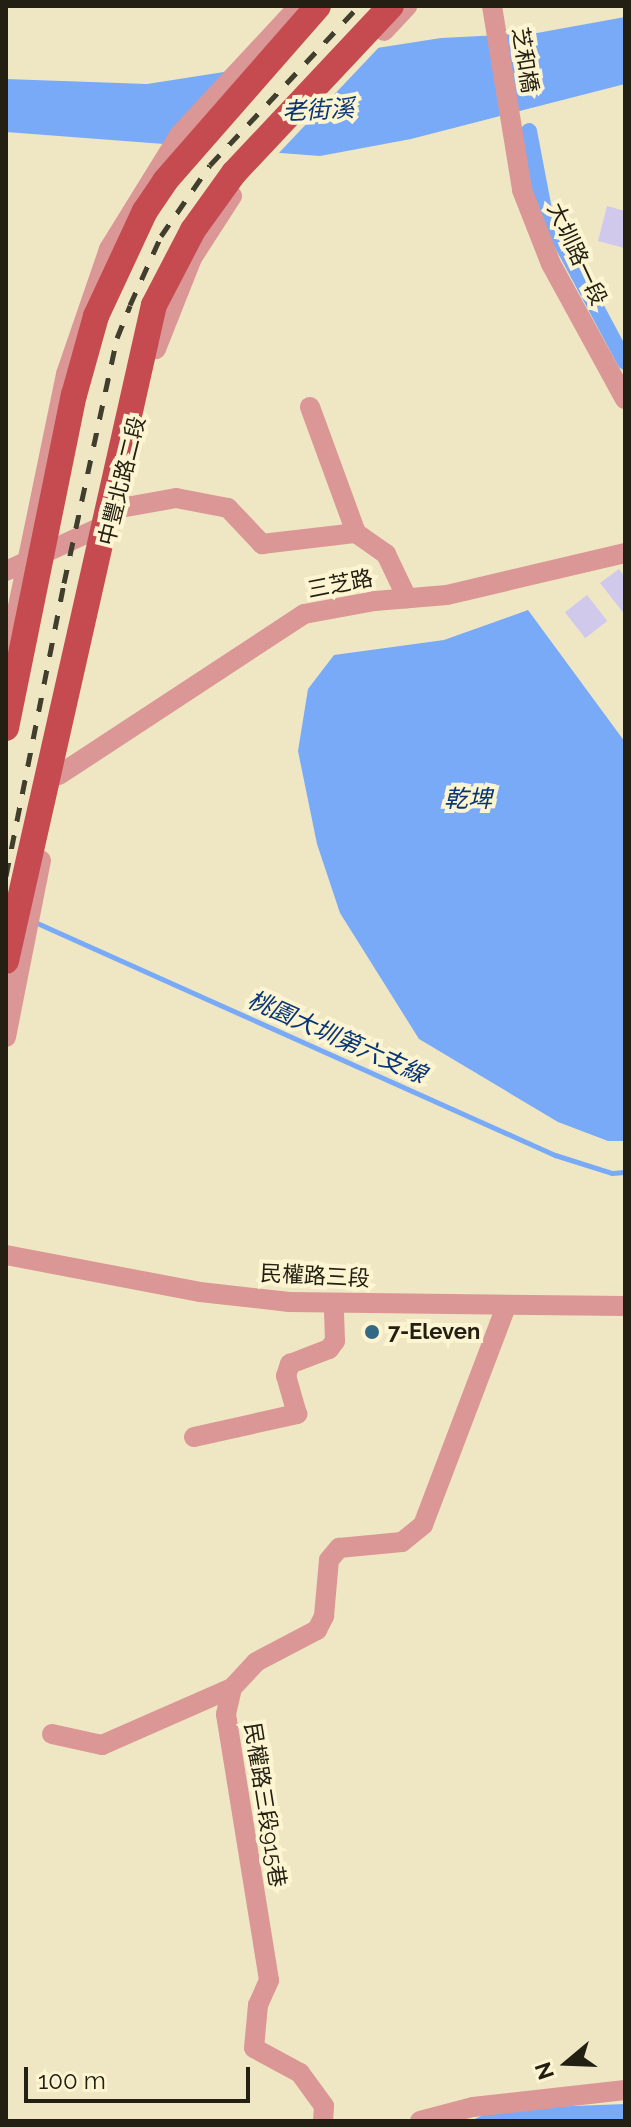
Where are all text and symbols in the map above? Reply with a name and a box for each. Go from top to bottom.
street label: 芝和橋 [507,25,543,95]
water label: 老街溪 [281,94,355,126]
street label: 大圳路一段 [542,199,612,309]
street label: 中豐北路二段 [93,414,151,548]
street label: 三芝路 [305,565,375,603]
water label: 乾埤 [444,785,492,813]
water label: 桃園大圳第六支線 [243,985,431,1089]
street label: 民權路三段 [259,1260,371,1292]
place label: 7-Eleven [388,1319,480,1345]
marker: 7-Eleven [363,1323,381,1341]
street label: 民權路三段915巷 [239,1721,291,1889]
north arrow [527,2023,607,2103]
scale bar [28,2051,254,2101]
text: N [529,2059,559,2083]
text: 100 m [38,2066,106,2095]

